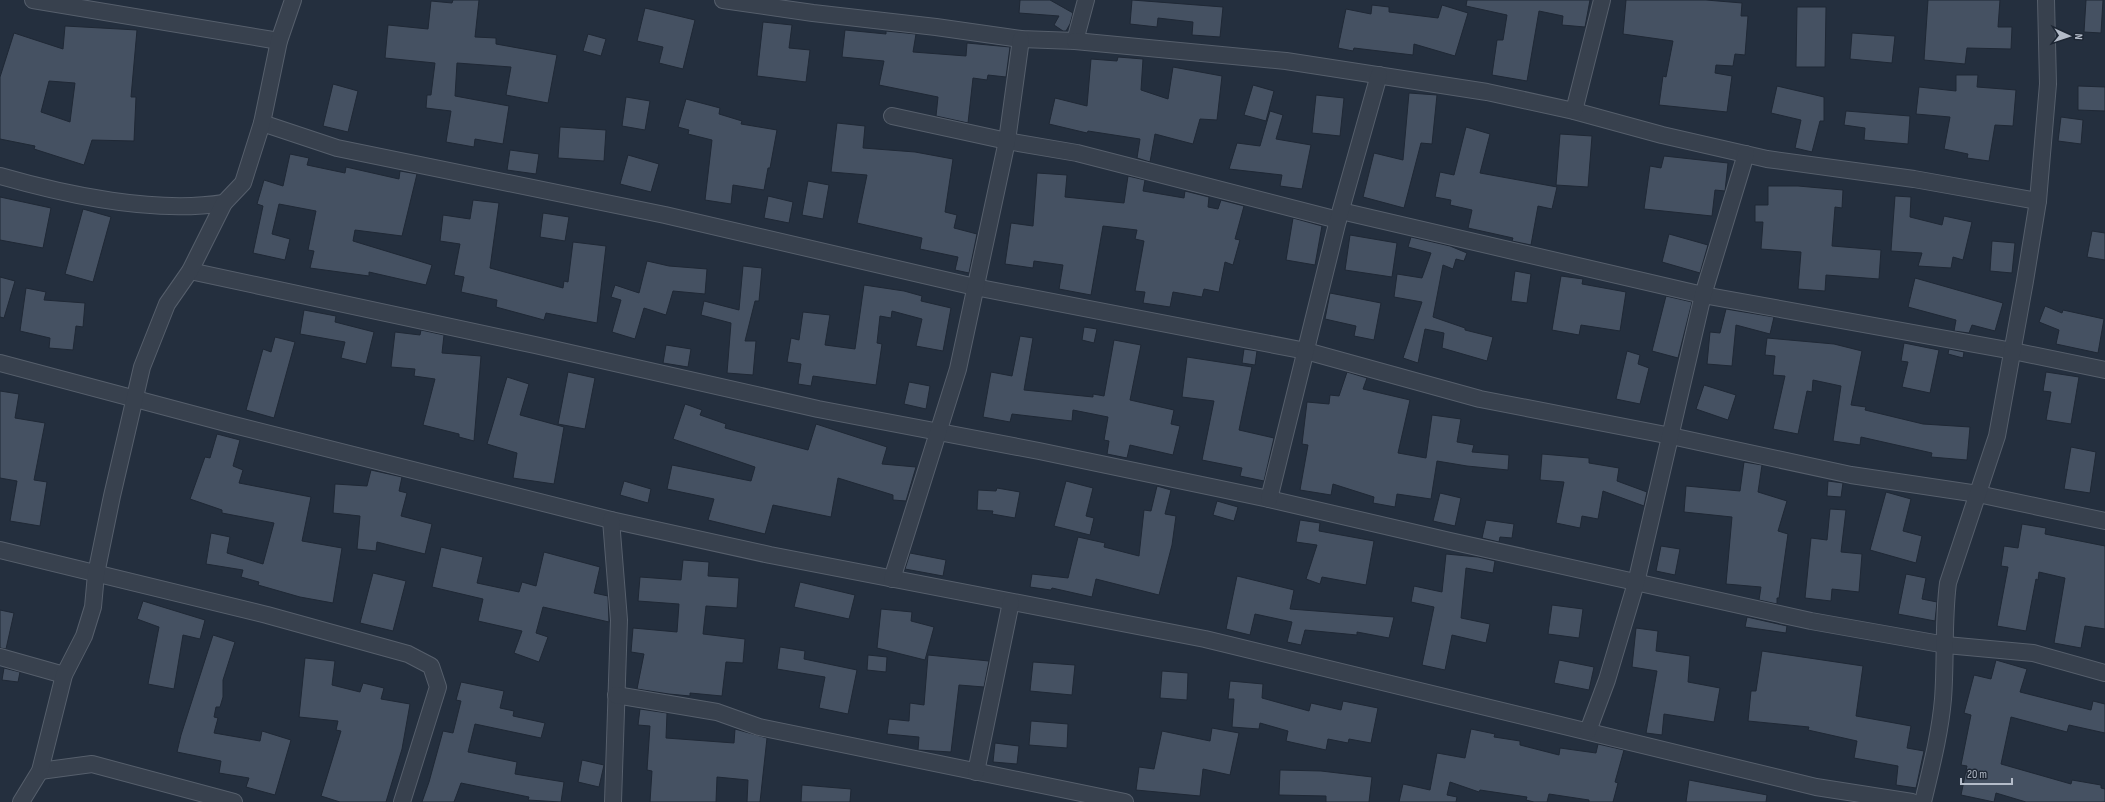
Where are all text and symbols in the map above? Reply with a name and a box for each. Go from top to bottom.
north arrow [2049,16,2089,56]
text: N [2072,33,2085,40]
scale bar [1961,760,2012,786]
text: 20 m [1967,767,1987,782]

